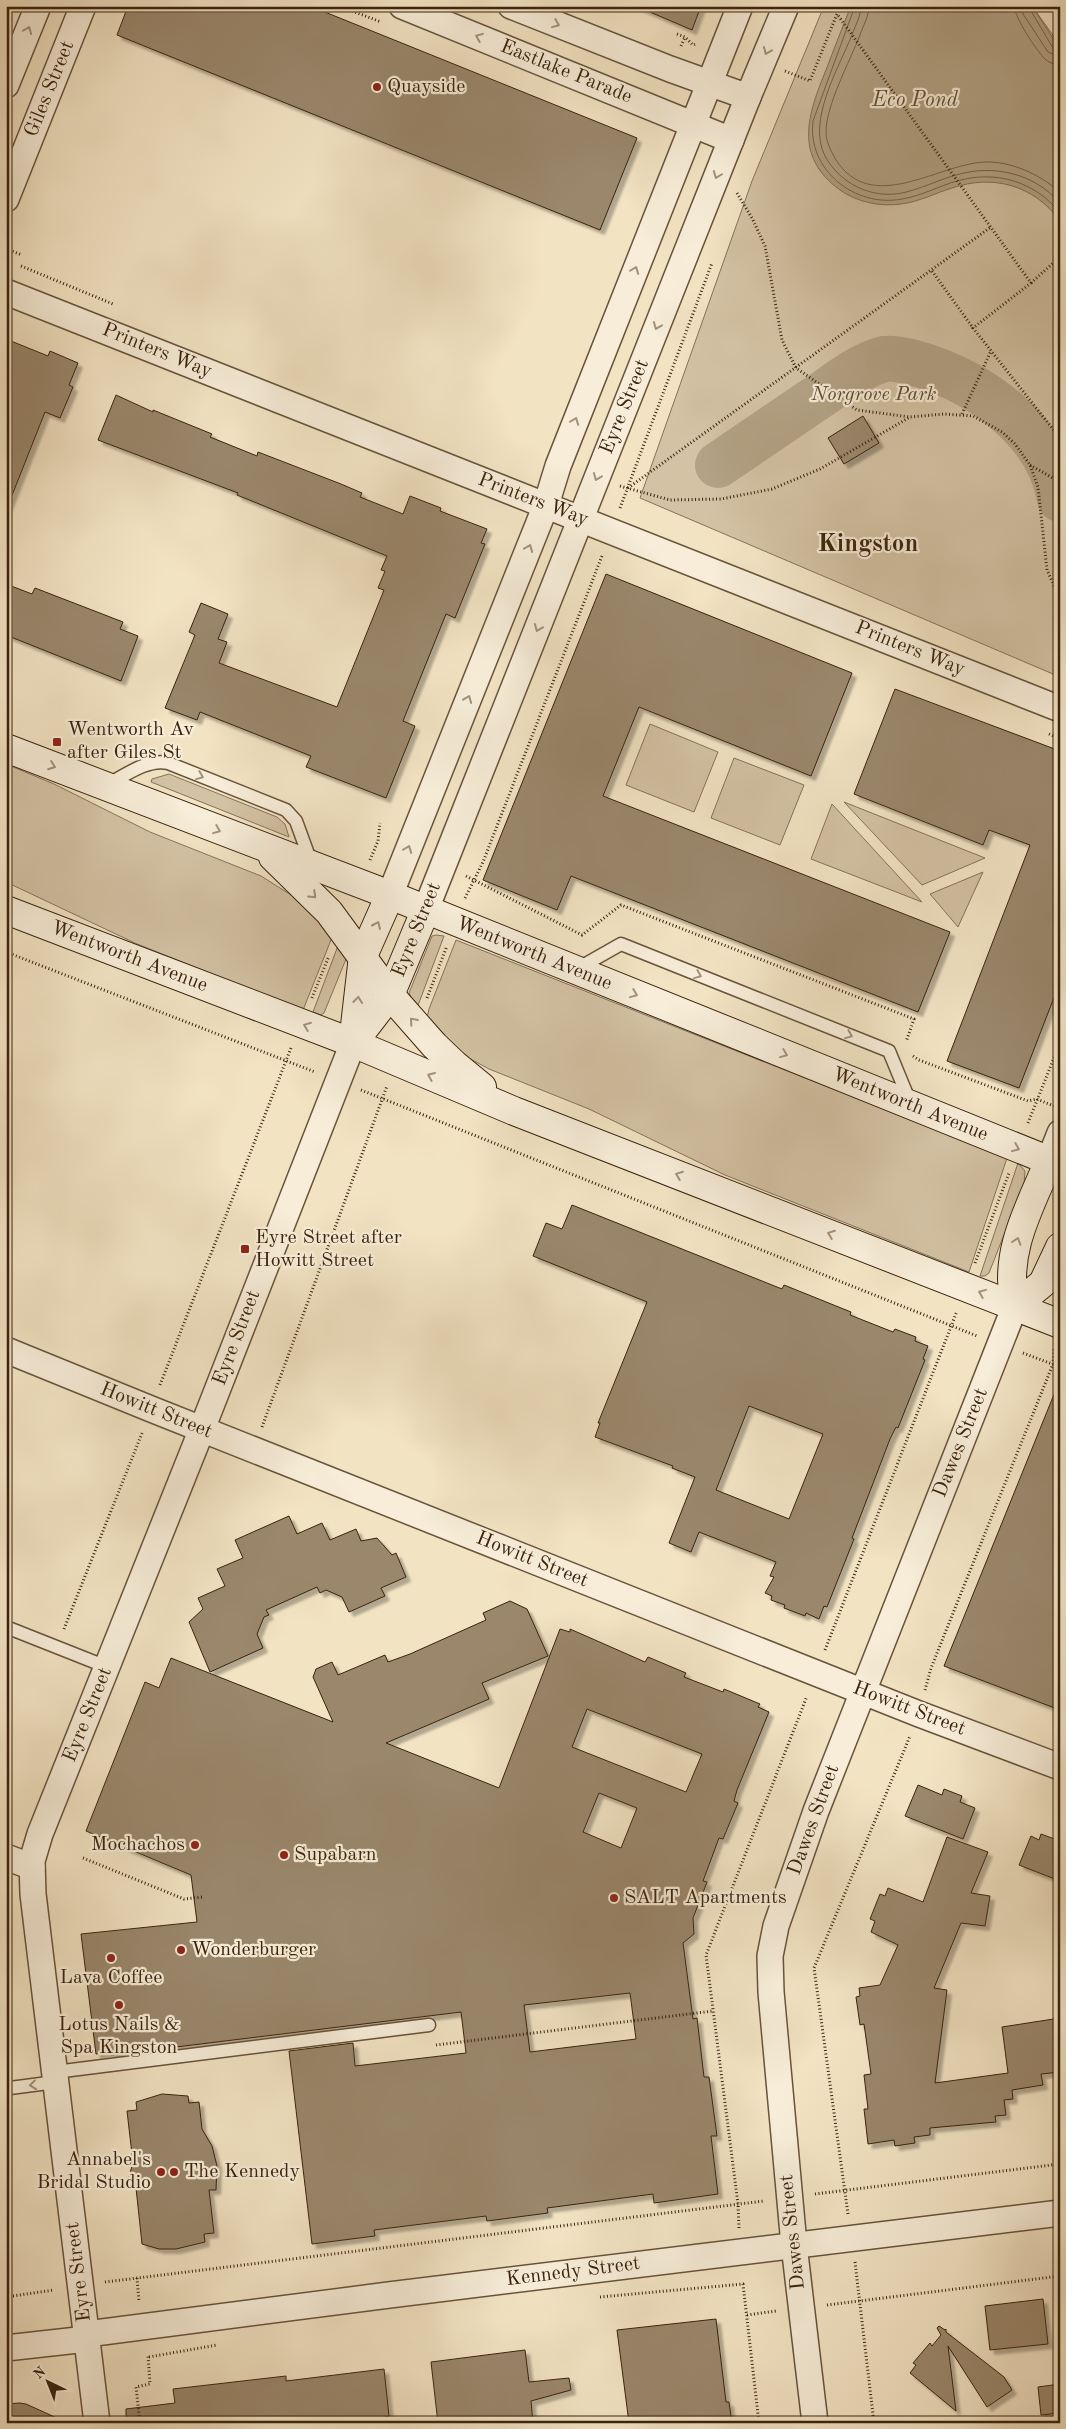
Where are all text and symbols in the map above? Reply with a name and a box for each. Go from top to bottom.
one-way arrow [552,18,560,28]
one-way arrow [23,26,33,34]
one-way arrow [475,33,484,43]
street label: Eastlake Parade [497,36,635,108]
street label: Giles Street [22,38,78,140]
one-way arrow [763,46,774,55]
place label: Quayside [387,77,466,97]
marker: Quayside [371,81,383,93]
water label: Eco Pond [871,90,959,111]
one-way arrow [713,170,723,179]
one-way arrow [629,266,639,275]
street label: Printers Way [99,320,215,382]
one-way arrow [653,321,663,330]
street label: Eyre Street [597,357,653,457]
park label: Norgrove Park [810,385,937,405]
one-way arrow [569,417,580,426]
street label: Printers Way [475,470,591,530]
one-way arrow [593,472,603,481]
district label: Kingston [818,532,918,557]
one-way arrow [522,544,533,553]
street label: Printers Way [852,618,968,680]
one-way arrow [534,624,544,632]
one-way arrow [462,695,472,703]
place label: Wentworth Av after Giles St [67,720,195,763]
marker: Wentworth Av after Giles St [51,736,63,748]
one-way arrow [47,760,55,770]
one-way arrow [195,770,204,780]
one-way arrow [212,823,221,834]
one-way arrow [402,846,412,854]
street label: Eyre Street [389,880,445,980]
one-way arrow [307,889,316,898]
street label: Wentworth Avenue [453,914,615,994]
street label: Wentworth Avenue [48,918,210,996]
one-way arrow [370,922,380,931]
one-way arrow [693,968,702,979]
one-way arrow [629,988,637,998]
one-way arrow [352,995,363,1003]
one-way arrow [410,1017,419,1026]
one-way arrow [303,1022,312,1032]
one-way arrow [844,1029,853,1039]
one-way arrow [779,1048,788,1059]
street label: Wentworth Avenue [829,1065,991,1145]
one-way arrow [427,1071,436,1082]
one-way arrow [1011,1141,1020,1152]
one-way arrow [675,1171,684,1181]
place label: Eyre Street after Howitt Street [255,1228,402,1271]
one-way arrow [827,1230,835,1240]
one-way arrow [1012,1237,1022,1246]
marker: Eyre Street after Howitt Street [239,1243,251,1255]
street label: Eyre Street [210,1288,264,1388]
one-way arrow [978,1288,987,1299]
street label: Howitt Street [97,1379,215,1443]
street label: Dawes Street [930,1385,992,1501]
street label: Howitt Street [473,1528,591,1592]
street label: Eyre Street [60,1665,116,1765]
street label: Howitt Street [850,1678,968,1740]
street label: Dawes Street [785,1762,843,1878]
place label: Mochachos [91,1835,185,1855]
marker: Mochachos [189,1839,201,1851]
place label: Supabarn [294,1845,377,1865]
marker: Supabarn [278,1849,290,1861]
place label: SALT Apartments [624,1888,787,1908]
marker: SALT Apartments [608,1892,620,1904]
place label: Wonderburger [191,1940,316,1960]
marker: Wonderburger [175,1944,187,1956]
marker: Lava Coffee [105,1952,117,1964]
place label: Lava Coffee [60,1968,163,1988]
marker: Lotus Nails & Spa Kingston [113,1999,125,2011]
place label: Lotus Nails & Spa Kingston [58,2015,180,2058]
one-way arrow [28,2079,36,2090]
place label: Annabel's Bridal Studio [36,2150,151,2193]
place label: The Kennedy [184,2162,301,2182]
marker: Annabel's Bridal Studio [155,2166,167,2178]
marker: The Kennedy [168,2166,180,2178]
street label: Dawes Street [777,2173,809,2291]
street label: Eyre Street [63,2221,95,2323]
street label: Kennedy Street [505,2254,641,2290]
north arrow [22,2356,72,2406]
text: N [31,2364,49,2382]

